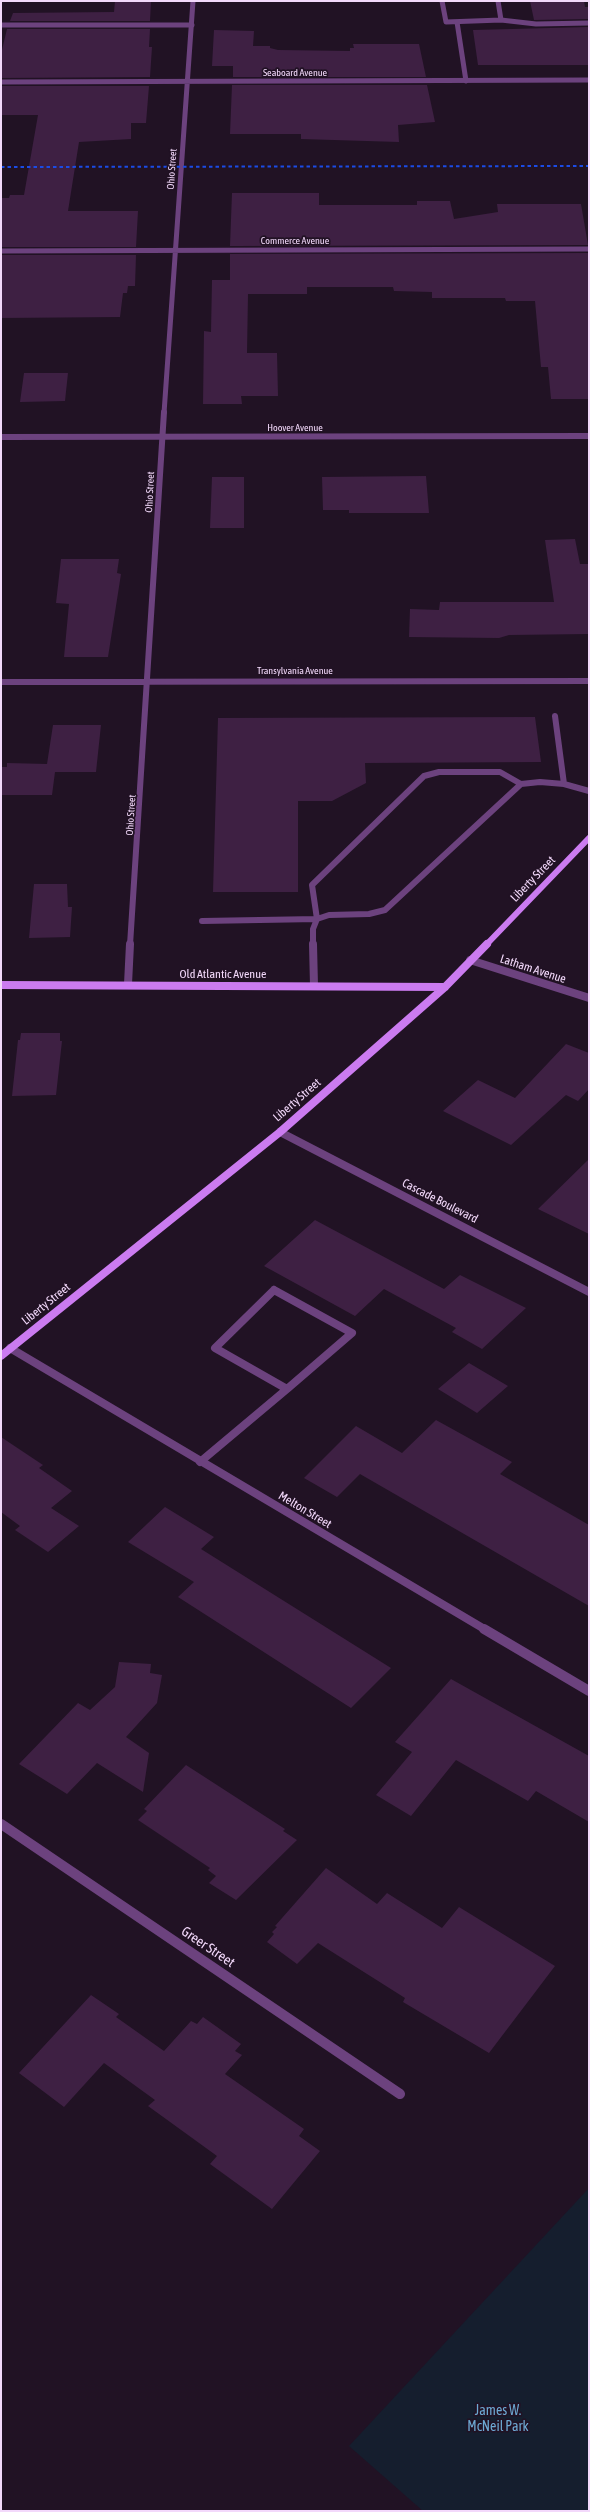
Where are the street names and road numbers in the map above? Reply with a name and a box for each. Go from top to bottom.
street label: Seaboard Avenue [263,67,327,79]
street label: Ohio Street [165,148,179,190]
street label: Commerce Avenue [261,235,329,247]
street label: Hoover Avenue [267,422,323,434]
street label: Ohio Street [143,471,157,513]
street label: Transylvania Avenue [257,665,333,677]
street label: Ohio Street [124,794,138,836]
street label: Liberty Street [508,853,558,905]
street label: Latham Avenue [498,952,568,986]
street label: Old Atlantic Avenue [180,967,266,981]
street label: Liberty Street [270,1075,324,1125]
street label: Cascade Boulevard [400,1176,480,1226]
street label: Liberty Street [19,1280,73,1328]
street label: Melton Street [276,1489,334,1531]
street label: Greer Street [178,1923,238,1971]

